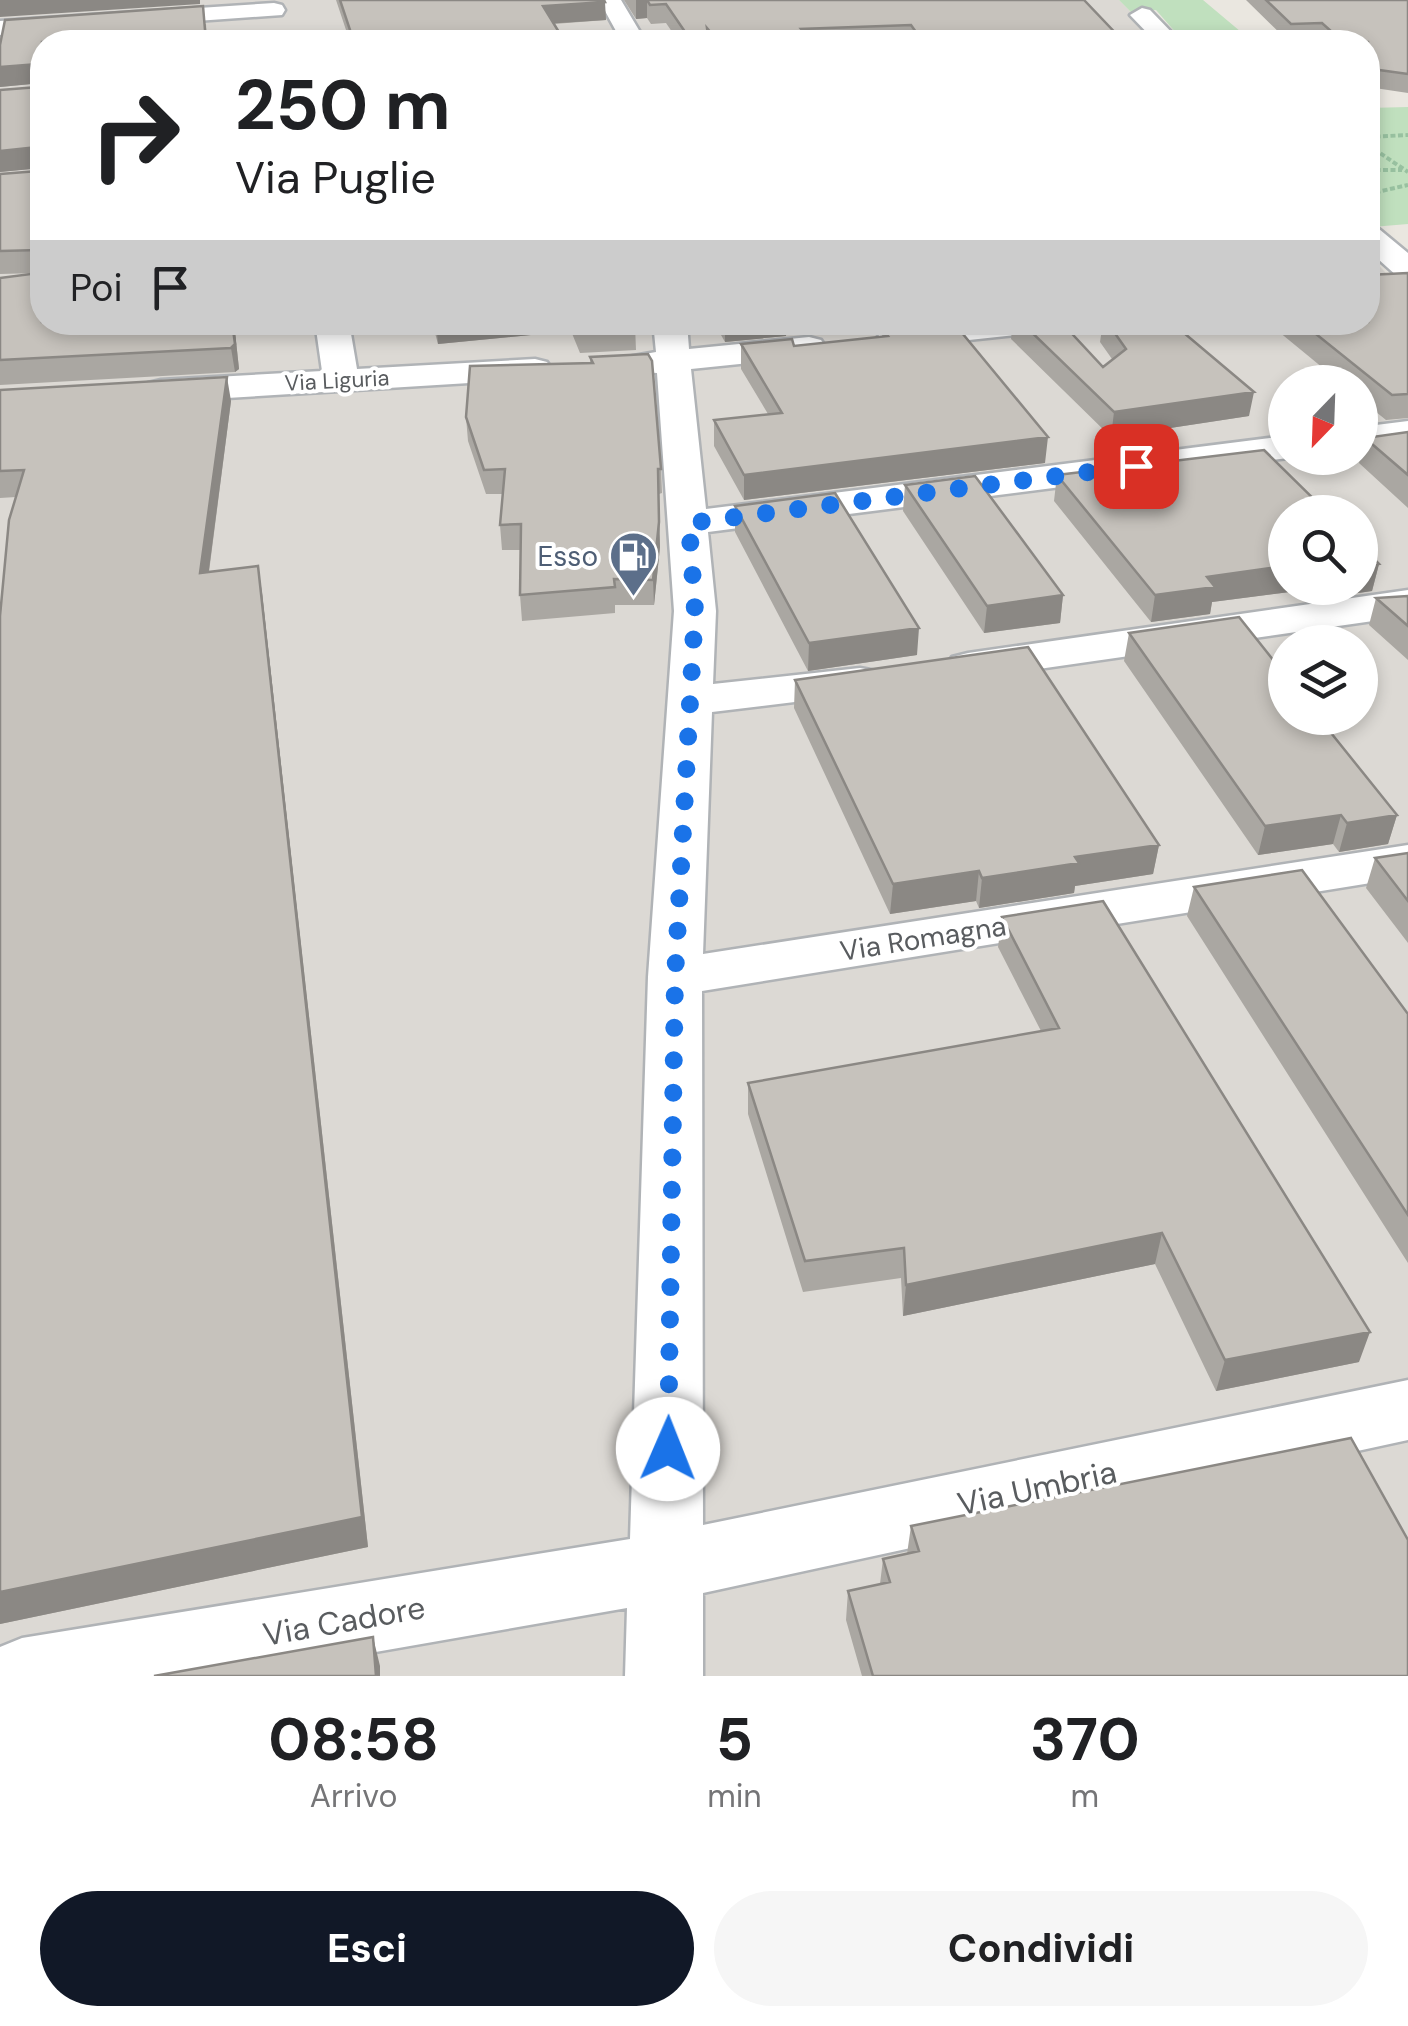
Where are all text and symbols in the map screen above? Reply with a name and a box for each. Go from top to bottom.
text: 250 m [235,60,451,151]
icon: right [70,70,200,200]
text: Via Puglie [235,148,436,207]
icon: arrive [143,260,198,315]
text: Poi [70,263,123,313]
street label: Via Liguria [284,363,390,398]
north arrow [1268,365,1378,475]
map controls [1268,365,1378,735]
pin [1094,424,1179,509]
icon: arrive [1109,439,1164,494]
button: search [1268,495,1378,605]
fuel station icon: Esso [607,530,659,598]
place label: Esso [537,538,598,575]
button: layers [1268,625,1378,735]
street label: Via Romagna [837,907,1009,970]
position arrow [616,1397,720,1501]
street label: Via Umbria [954,1451,1120,1525]
street label: Via Cadore [260,1586,428,1656]
text: 08:58 [268,1700,439,1779]
text: 5 [716,1700,753,1779]
text: 370 [1030,1700,1140,1779]
text: Arrivo [310,1775,397,1817]
text: min [707,1775,762,1817]
text: m [1071,1775,1099,1817]
button: Esci [40,1891,694,2006]
button: Condividi [714,1891,1368,2006]

